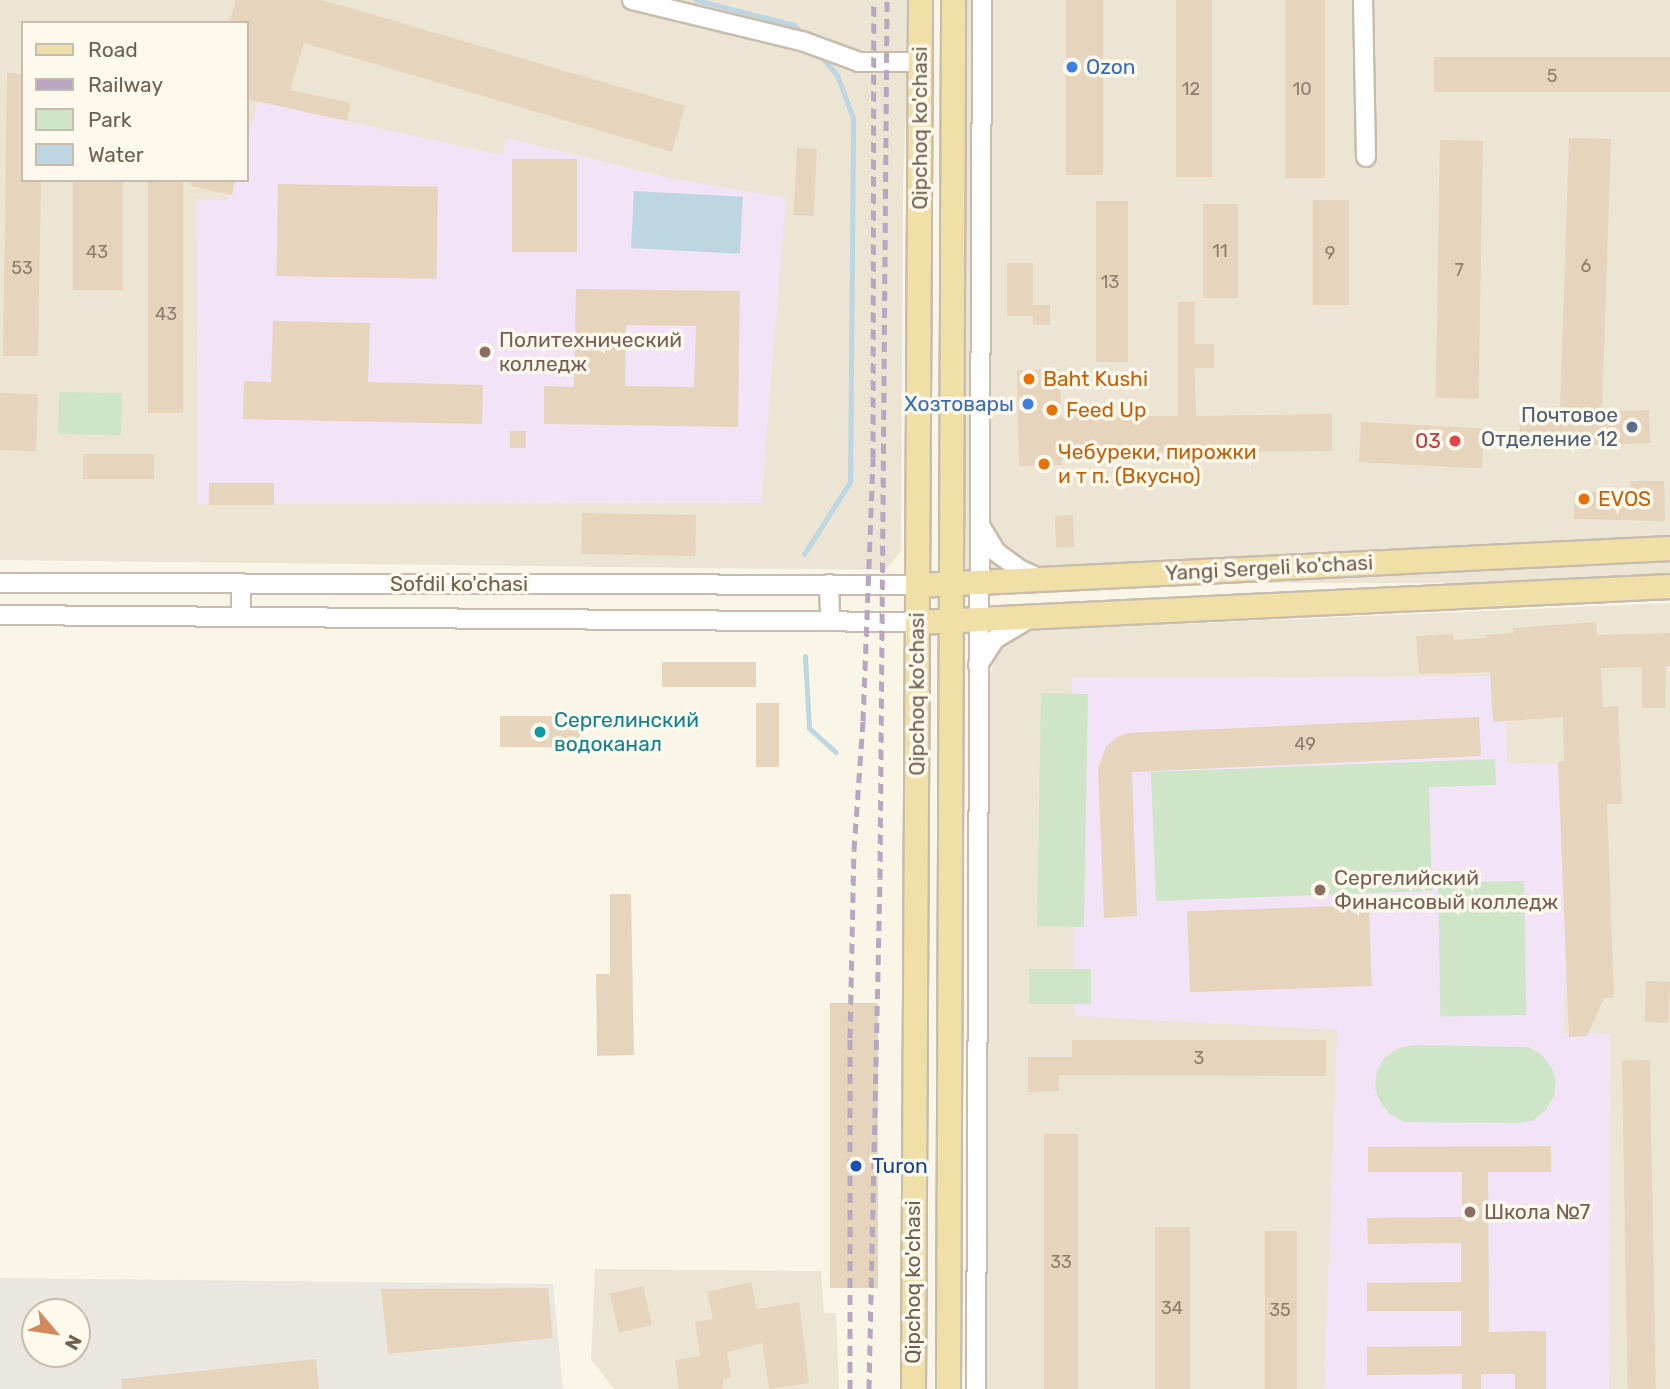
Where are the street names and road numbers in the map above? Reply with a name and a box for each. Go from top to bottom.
street label: Qipchoq ko'chasi [907,46,933,210]
street label: Yangi Sergeli ko'chasi [1164,550,1374,586]
street label: Sofdil ko'chasi [390,571,528,597]
street label: Qipchoq ko'chasi [904,612,930,776]
street label: Qipchoq ko'chasi [900,1200,926,1364]

